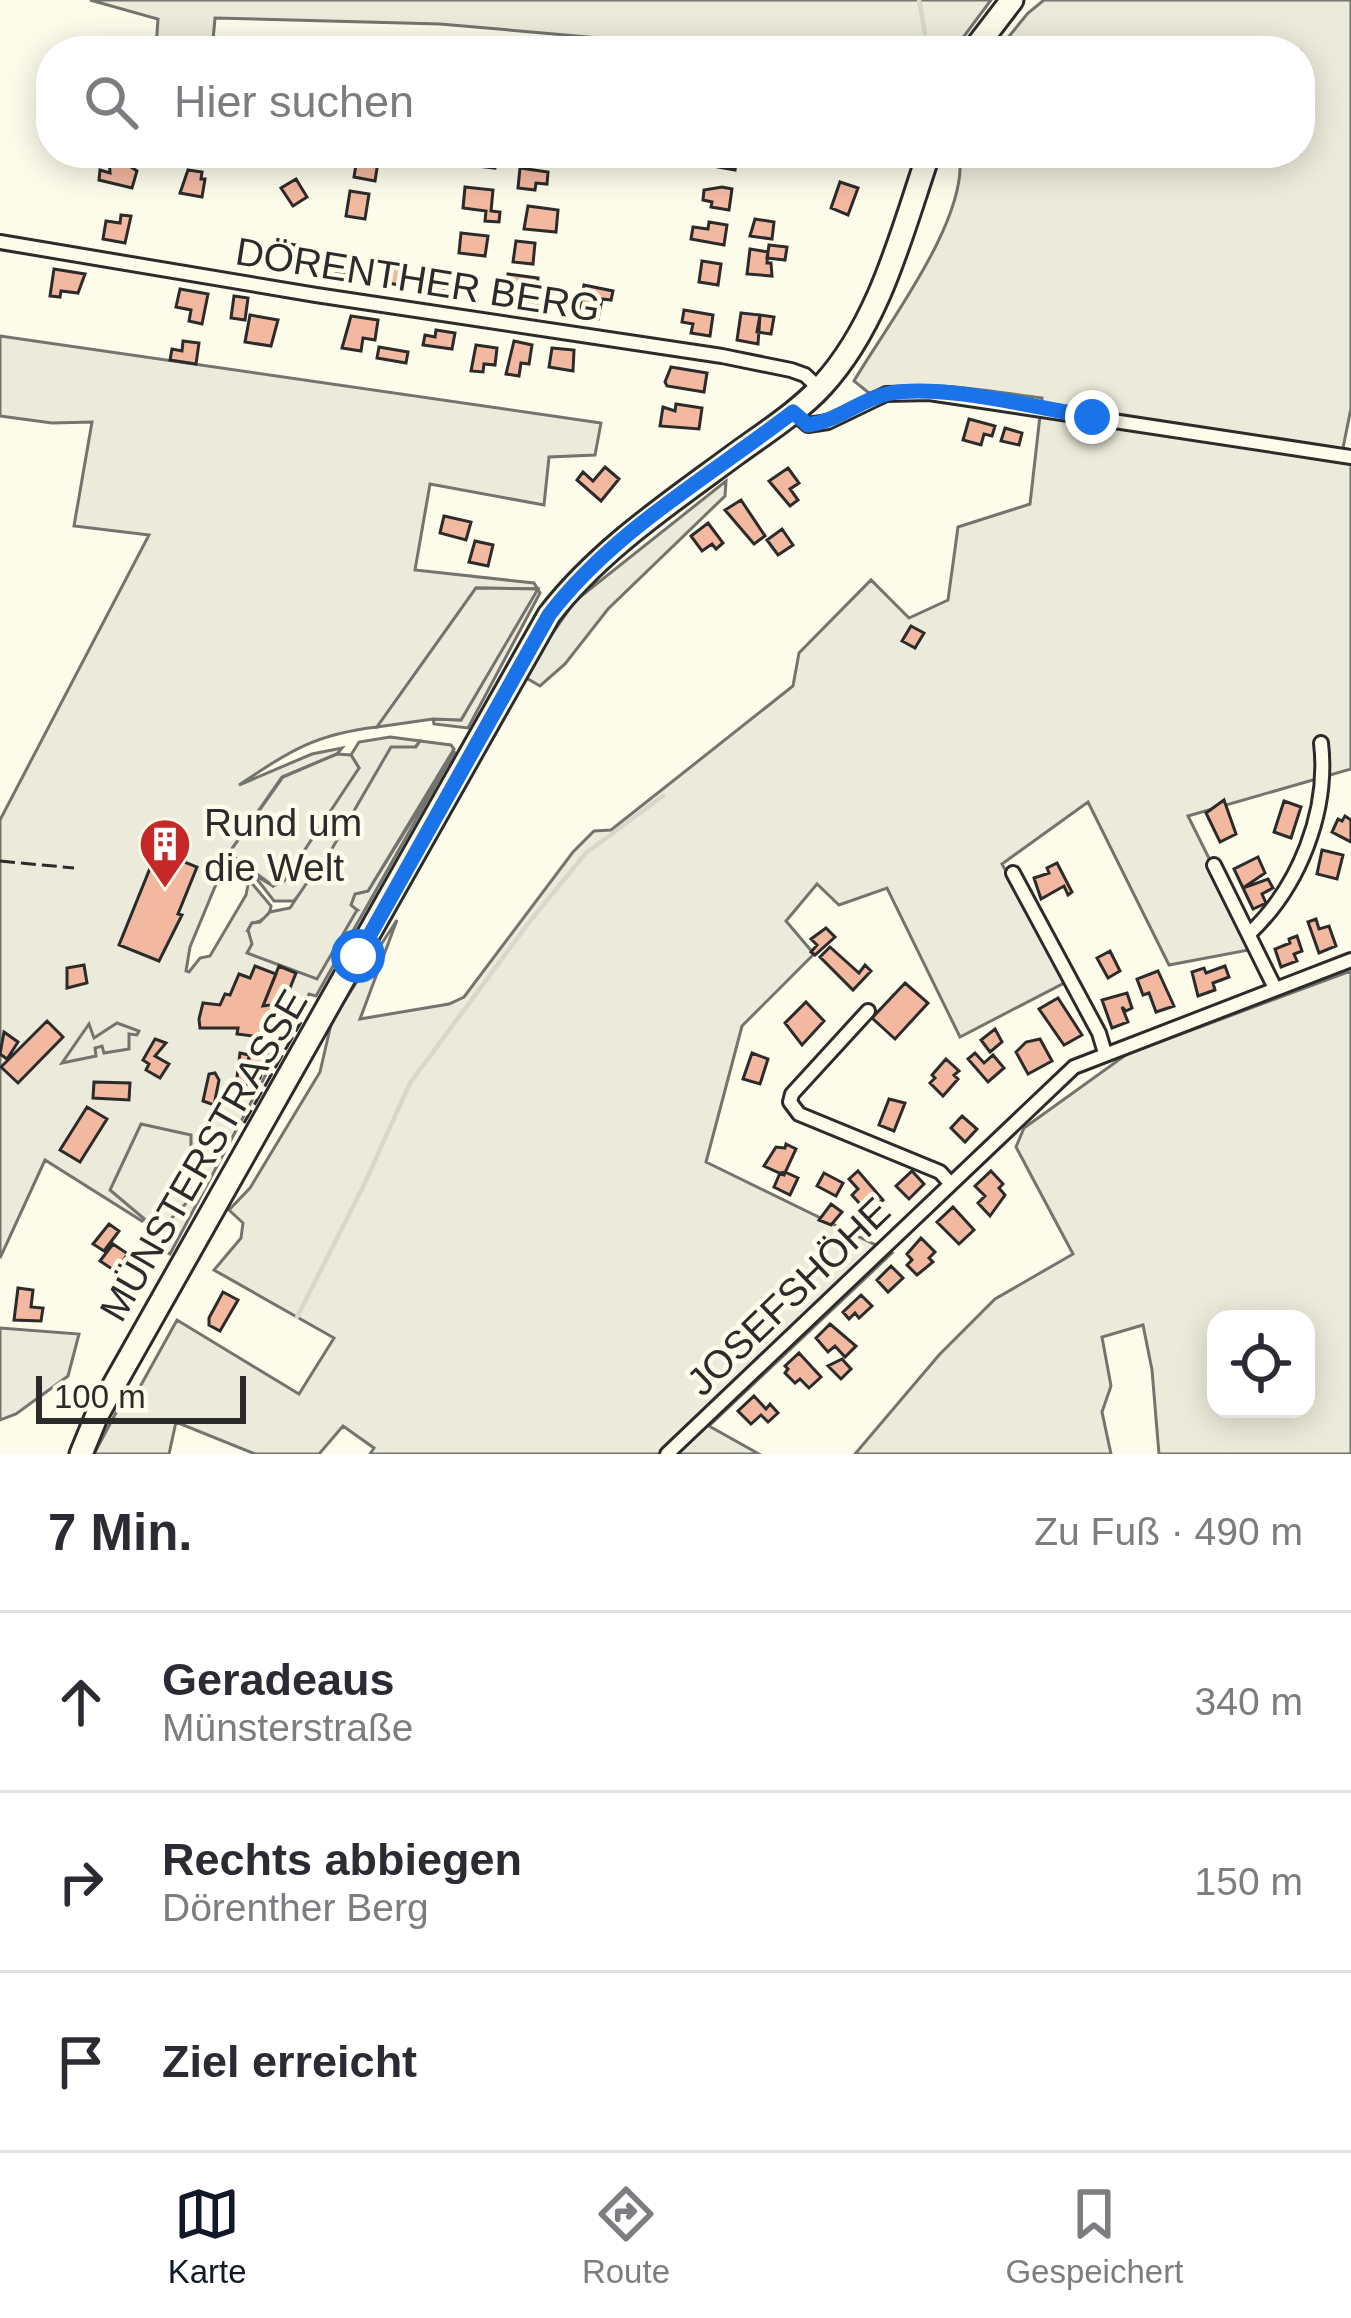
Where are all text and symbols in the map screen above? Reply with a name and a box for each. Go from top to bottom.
search box [36,36,1315,168]
icon: search [78,69,144,135]
text: Hier suchen [174,76,414,127]
street label: DÖRENTHER BERG [233,229,603,330]
route end [1065,390,1119,444]
place label: Rund um die Welt [204,801,362,889]
building icon: Rund um die Welt [137,816,193,890]
route start [331,929,385,983]
street label: MÜNSTERSTRASSE [91,982,316,1328]
street label: JOSEFSHÖHE [678,1189,898,1404]
map controls [1207,1310,1315,1418]
button: locate [1207,1310,1315,1418]
scale bar [36,1370,246,1423]
text: 100 m [54,1378,146,1415]
text: 7 Min. [48,1504,193,1561]
text: Zu Fuß · 490 m [1034,1510,1303,1553]
text: Geradeaus [162,1654,395,1705]
icon: ahead [48,1669,114,1735]
text: 340 m [1195,1680,1303,1723]
text: Münsterstraße [162,1706,413,1749]
text: Rechts abbiegen [162,1834,522,1885]
icon: right [48,1849,114,1915]
text: 150 m [1195,1860,1303,1903]
text: Dörenther Berg [162,1886,429,1929]
icon: arrive [48,2029,114,2095]
text: Ziel erreicht [162,2036,417,2087]
tab: Karte [168,2181,247,2291]
tab: Route [582,2181,670,2291]
tab: Gespeichert [1005,2181,1183,2291]

